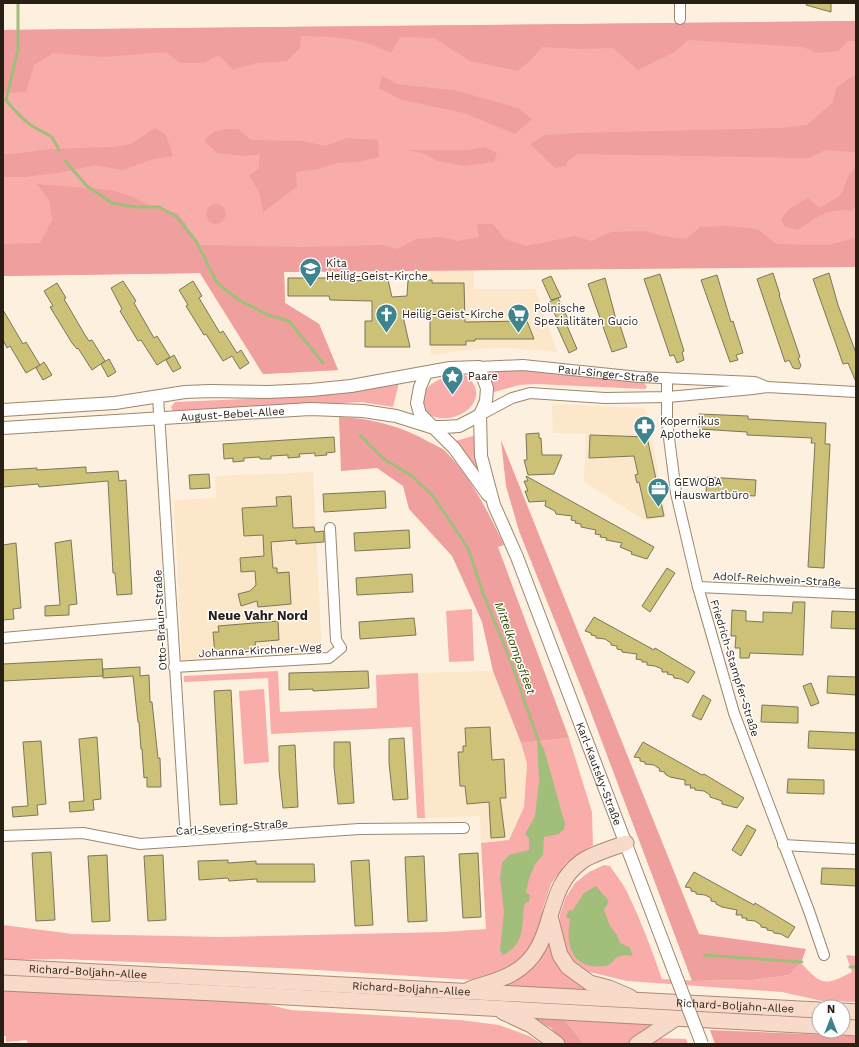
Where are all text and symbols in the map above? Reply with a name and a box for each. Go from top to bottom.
school or university icon: Kita Heilig-Geist-Kirche [297,256,323,289]
place label: Kita Heilig-Geist-Kirche [326,257,428,283]
church icon: Heilig-Geist-Kirche [373,301,399,334]
supermarket icon: Polnische Spezialitäten Gucio [506,301,532,334]
place label: Polnische Spezialitäten Gucio [534,302,638,328]
place label: Heilig-Geist-Kirche [402,308,504,321]
place icon: Paare [439,363,465,396]
street label: Paul-Singer-Straße [557,363,659,385]
place label: Paare [468,370,498,383]
street label: August-Bebel-Allee [180,405,285,424]
pharmacy icon: Kopernikus Apotheke [632,414,658,447]
place label: Kopernikus Apotheke [660,415,720,441]
office icon: GEWOBA Hauswartbüro [646,475,672,508]
place label: GEWOBA Hauswartbüro [674,476,749,502]
street label: Otto-Braun-Straße [151,569,170,671]
street label: Adolf-Reichwein-Straße [713,570,841,589]
street label: Friedrich-Stampfer-Straße [707,598,762,738]
water label: Mittelkampsfleet [492,600,538,696]
district label: Neue Vahr Nord [208,608,308,623]
street label: Johanna-Kirchner-Weg [198,641,322,660]
street label: Karl-Kautsky-Straße [573,720,624,827]
street label: Carl-Severing-Straße [175,817,289,838]
street label: Richard-Boljahn-Allee [28,962,147,982]
street label: Richard-Boljahn-Allee [352,979,471,999]
street label: Richard-Boljahn-Allee [676,996,794,1016]
north arrow [811,999,851,1039]
text: N [827,1003,835,1016]

